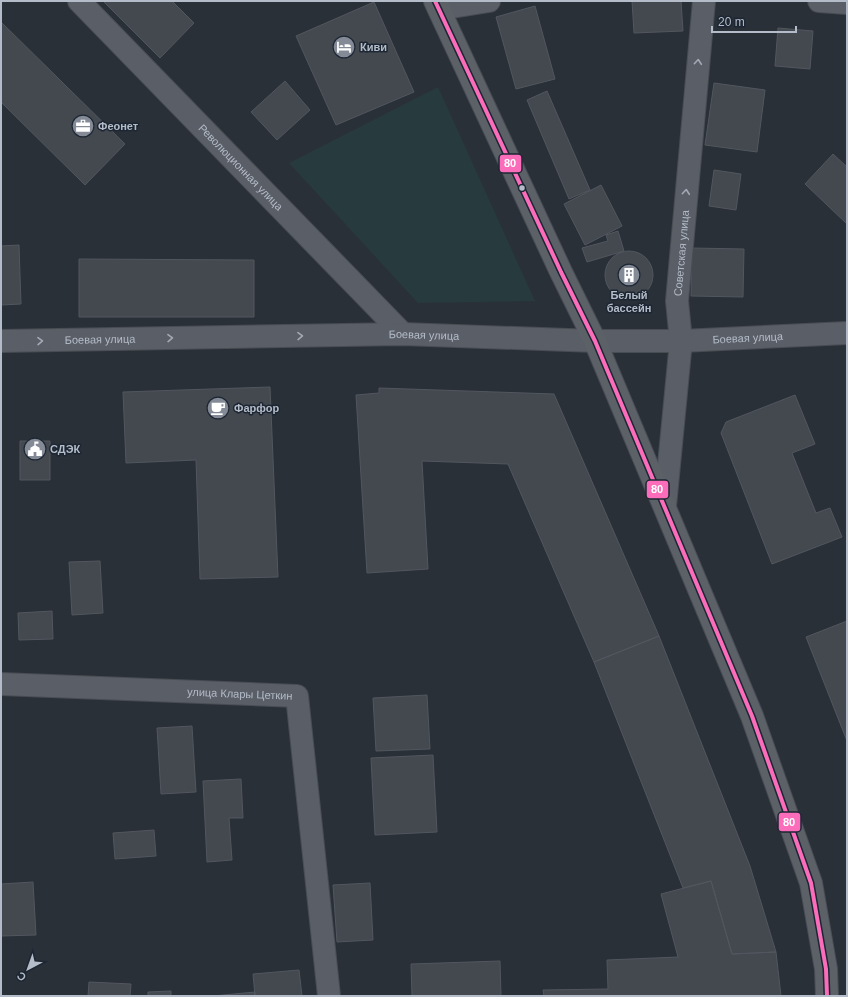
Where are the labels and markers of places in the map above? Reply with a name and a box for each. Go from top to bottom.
hotel icon: Киви [331,34,357,60]
place label: Киви [360,41,387,53]
office icon: Феонет [70,113,96,139]
place label: Феонет [98,120,139,132]
unlabelled marker [517,183,527,193]
building icon: Белый баcсейн [616,262,642,288]
place label: Белый баcсейн [607,289,651,314]
cafe icon: Фарфор [205,395,231,421]
place label: Фарфор [234,402,279,414]
public building icon: СДЭК [22,436,48,462]
place label: СДЭК [50,443,80,455]

